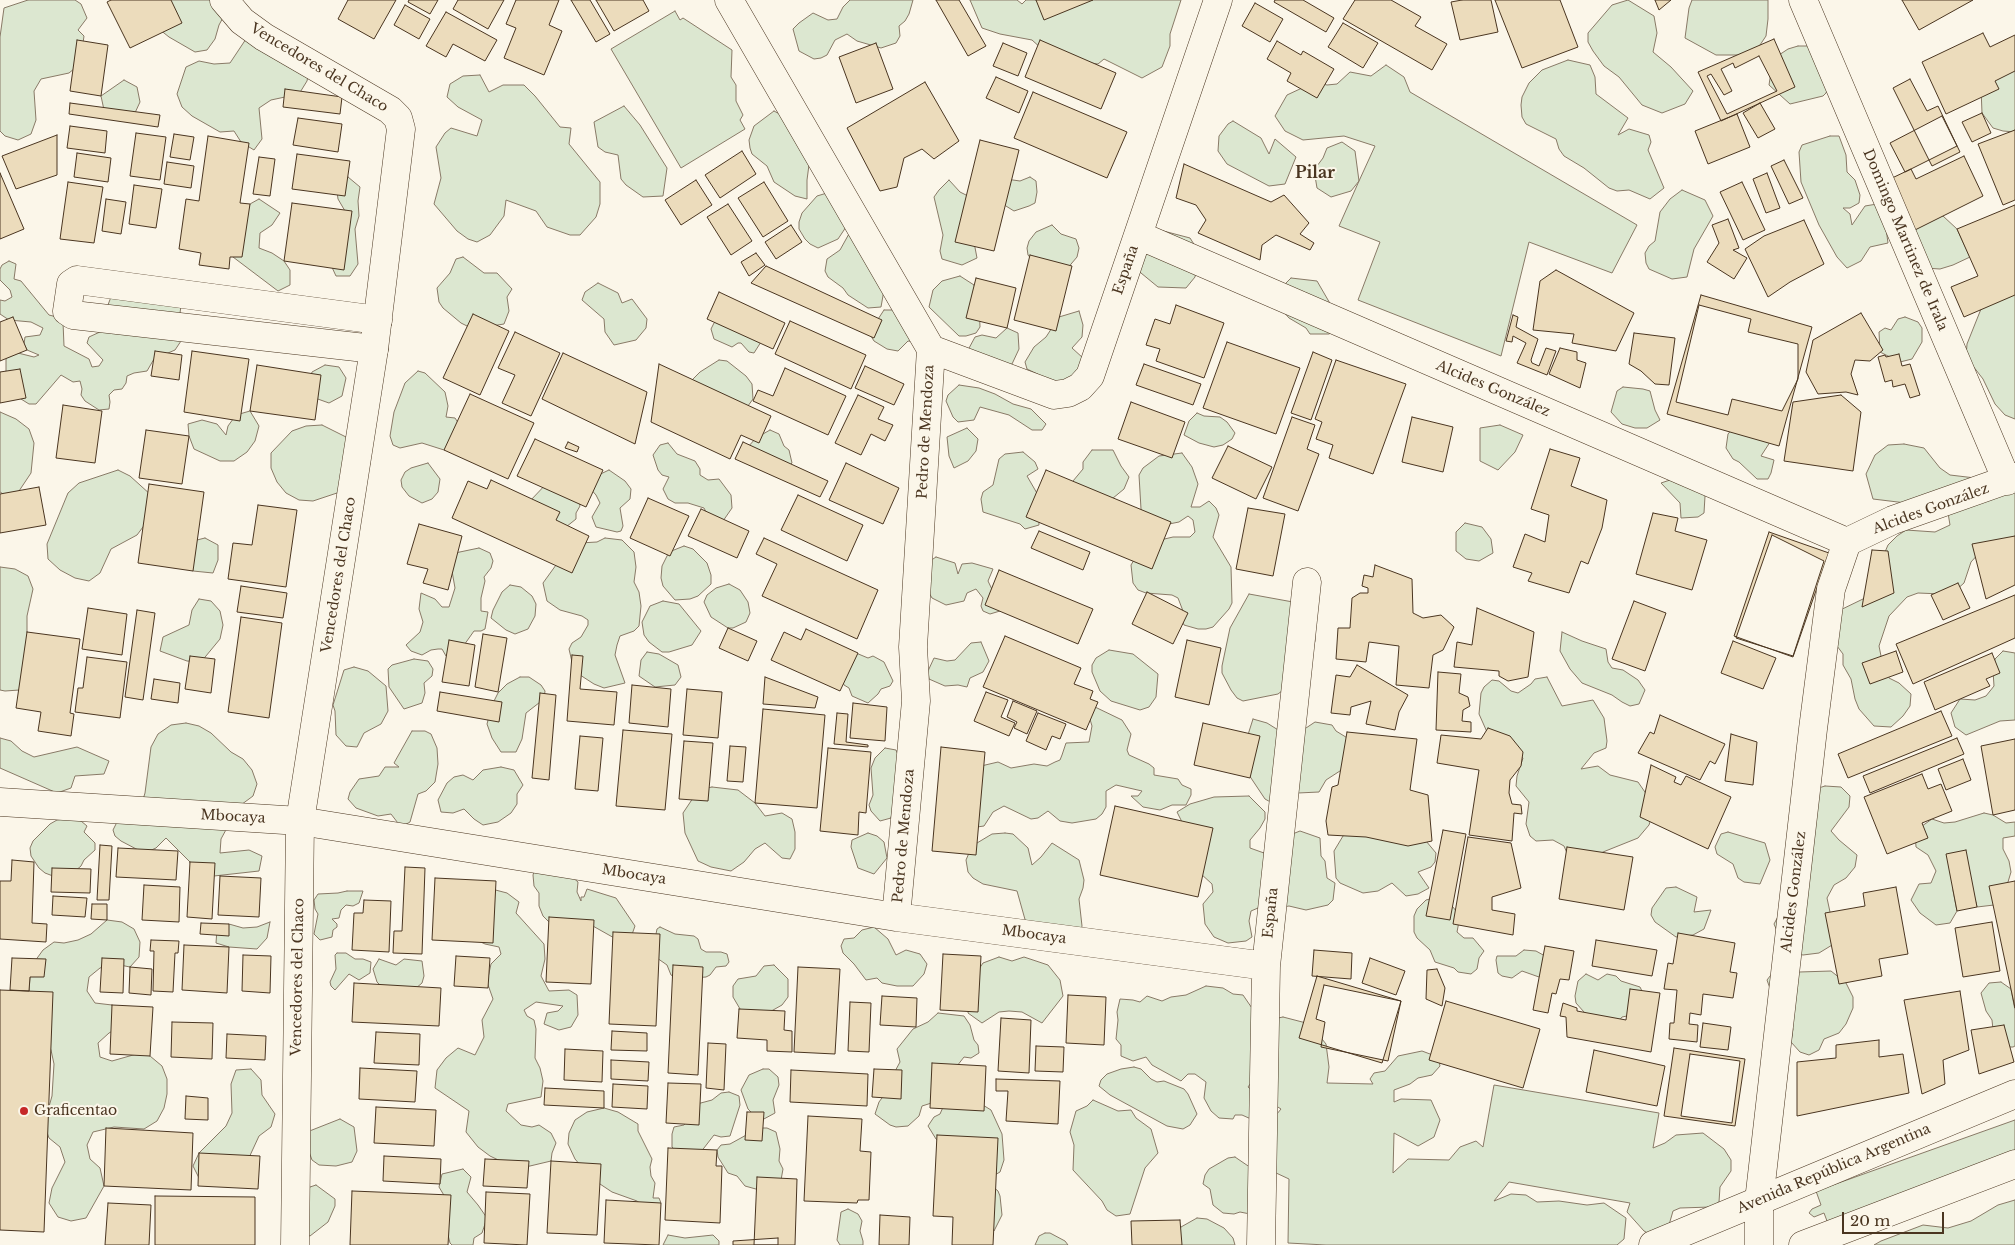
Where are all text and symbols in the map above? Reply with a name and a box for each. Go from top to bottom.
street label: Vencedores del Chaco [247,20,391,116]
street label: Domingo Martinez de Irala [1859,147,1951,333]
district label: Pilar [1295,163,1335,183]
street label: España [1110,243,1142,297]
street label: Alcides González [1433,357,1553,421]
street label: Pedro de Mendoza [914,364,938,500]
street label: Alcides González [1871,480,1991,538]
street label: Vencedores del Chaco [318,496,360,654]
street label: Pedro de Mendoza [890,768,918,904]
street label: Mbocaya [200,807,266,827]
street label: Alcides González [1778,830,1810,954]
street label: Mbocaya [601,862,667,888]
street label: España [1260,887,1282,939]
street label: Vencedores del Chaco [288,898,308,1056]
street label: Mbocaya [1001,922,1067,948]
place label: Graficentao [34,1103,117,1119]
marker: Graficentao [18,1105,30,1117]
street label: Avenida República Argentina [1735,1121,1933,1217]
scale bar [1845,1202,1948,1234]
text: 20 m [1850,1211,1890,1230]

